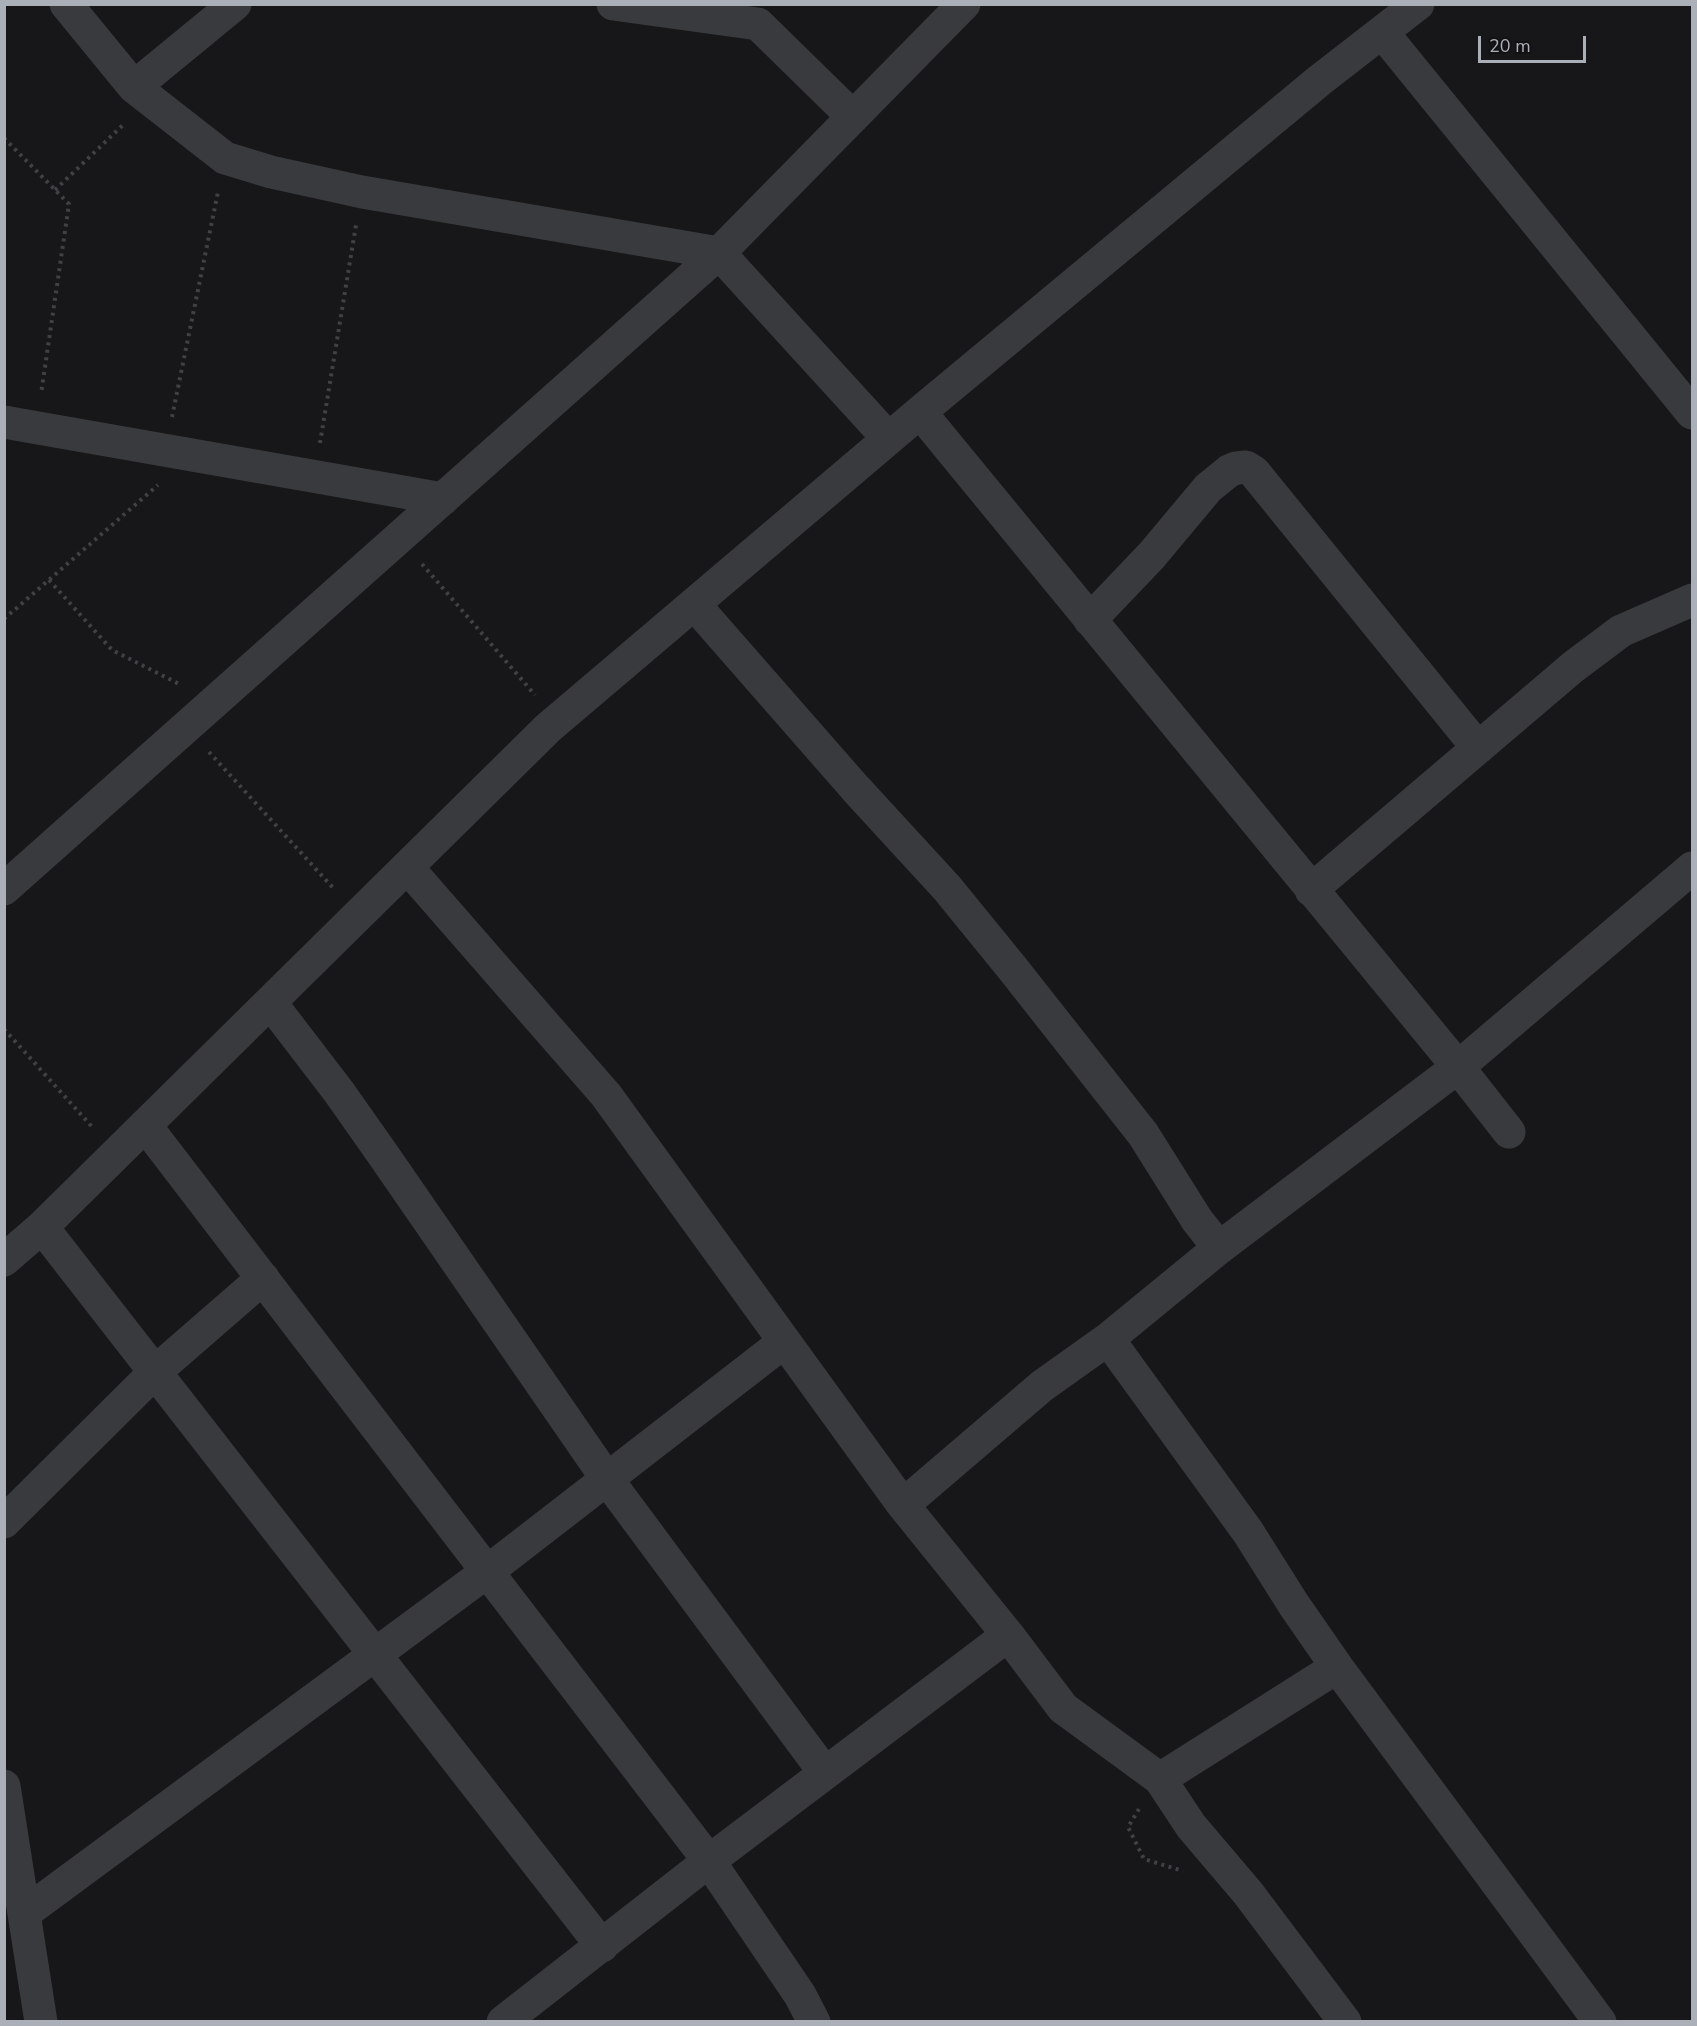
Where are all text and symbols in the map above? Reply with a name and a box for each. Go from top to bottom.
scale bar [1481,24,1589,62]
text: 20 m [1489,34,1531,58]

